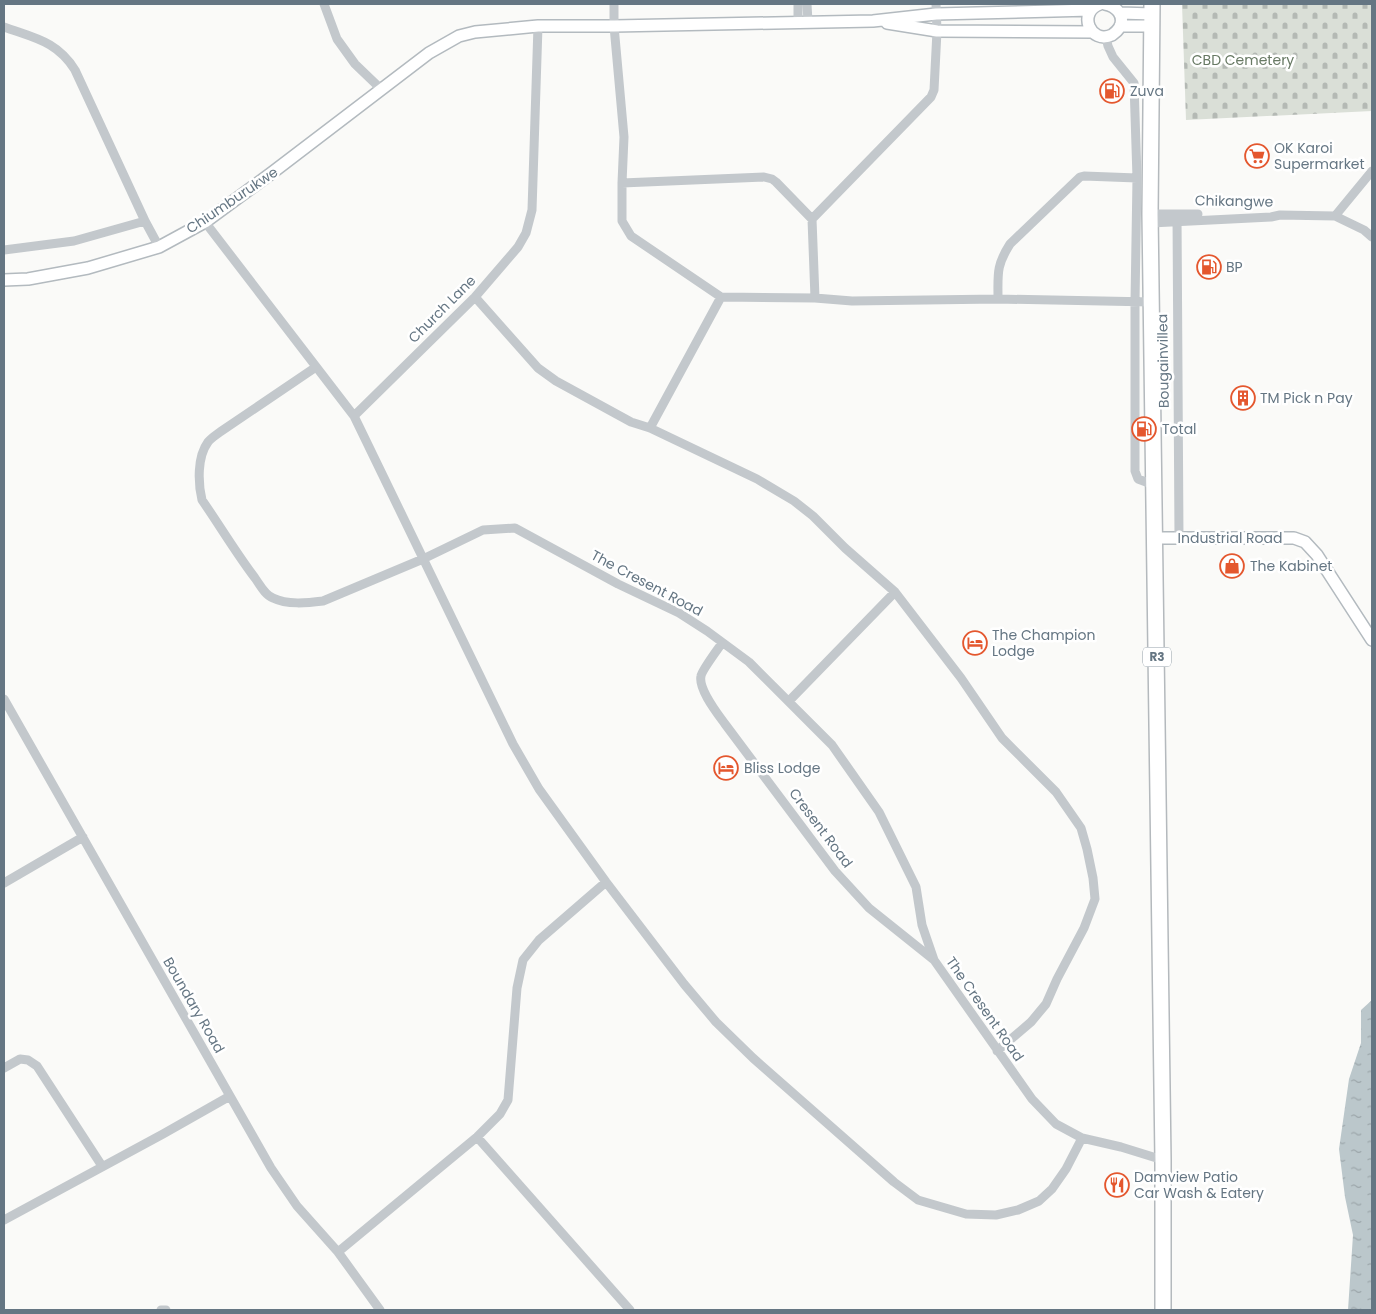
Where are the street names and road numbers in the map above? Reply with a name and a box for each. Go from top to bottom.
street label: Chiumburukwe [182,162,282,238]
street label: Chikangwe [1195,190,1274,212]
street label: Church Lane [404,270,481,347]
street label: Bougainvillea [1152,314,1174,408]
street label: Industrial Road [1178,528,1282,548]
street label: The Cresent Road [588,545,706,621]
road number: R3 [1143,648,1171,666]
street label: Cresent Road [784,784,858,872]
street label: Boundary Road [158,953,230,1057]
street label: The Cresent Road [941,953,1029,1065]

